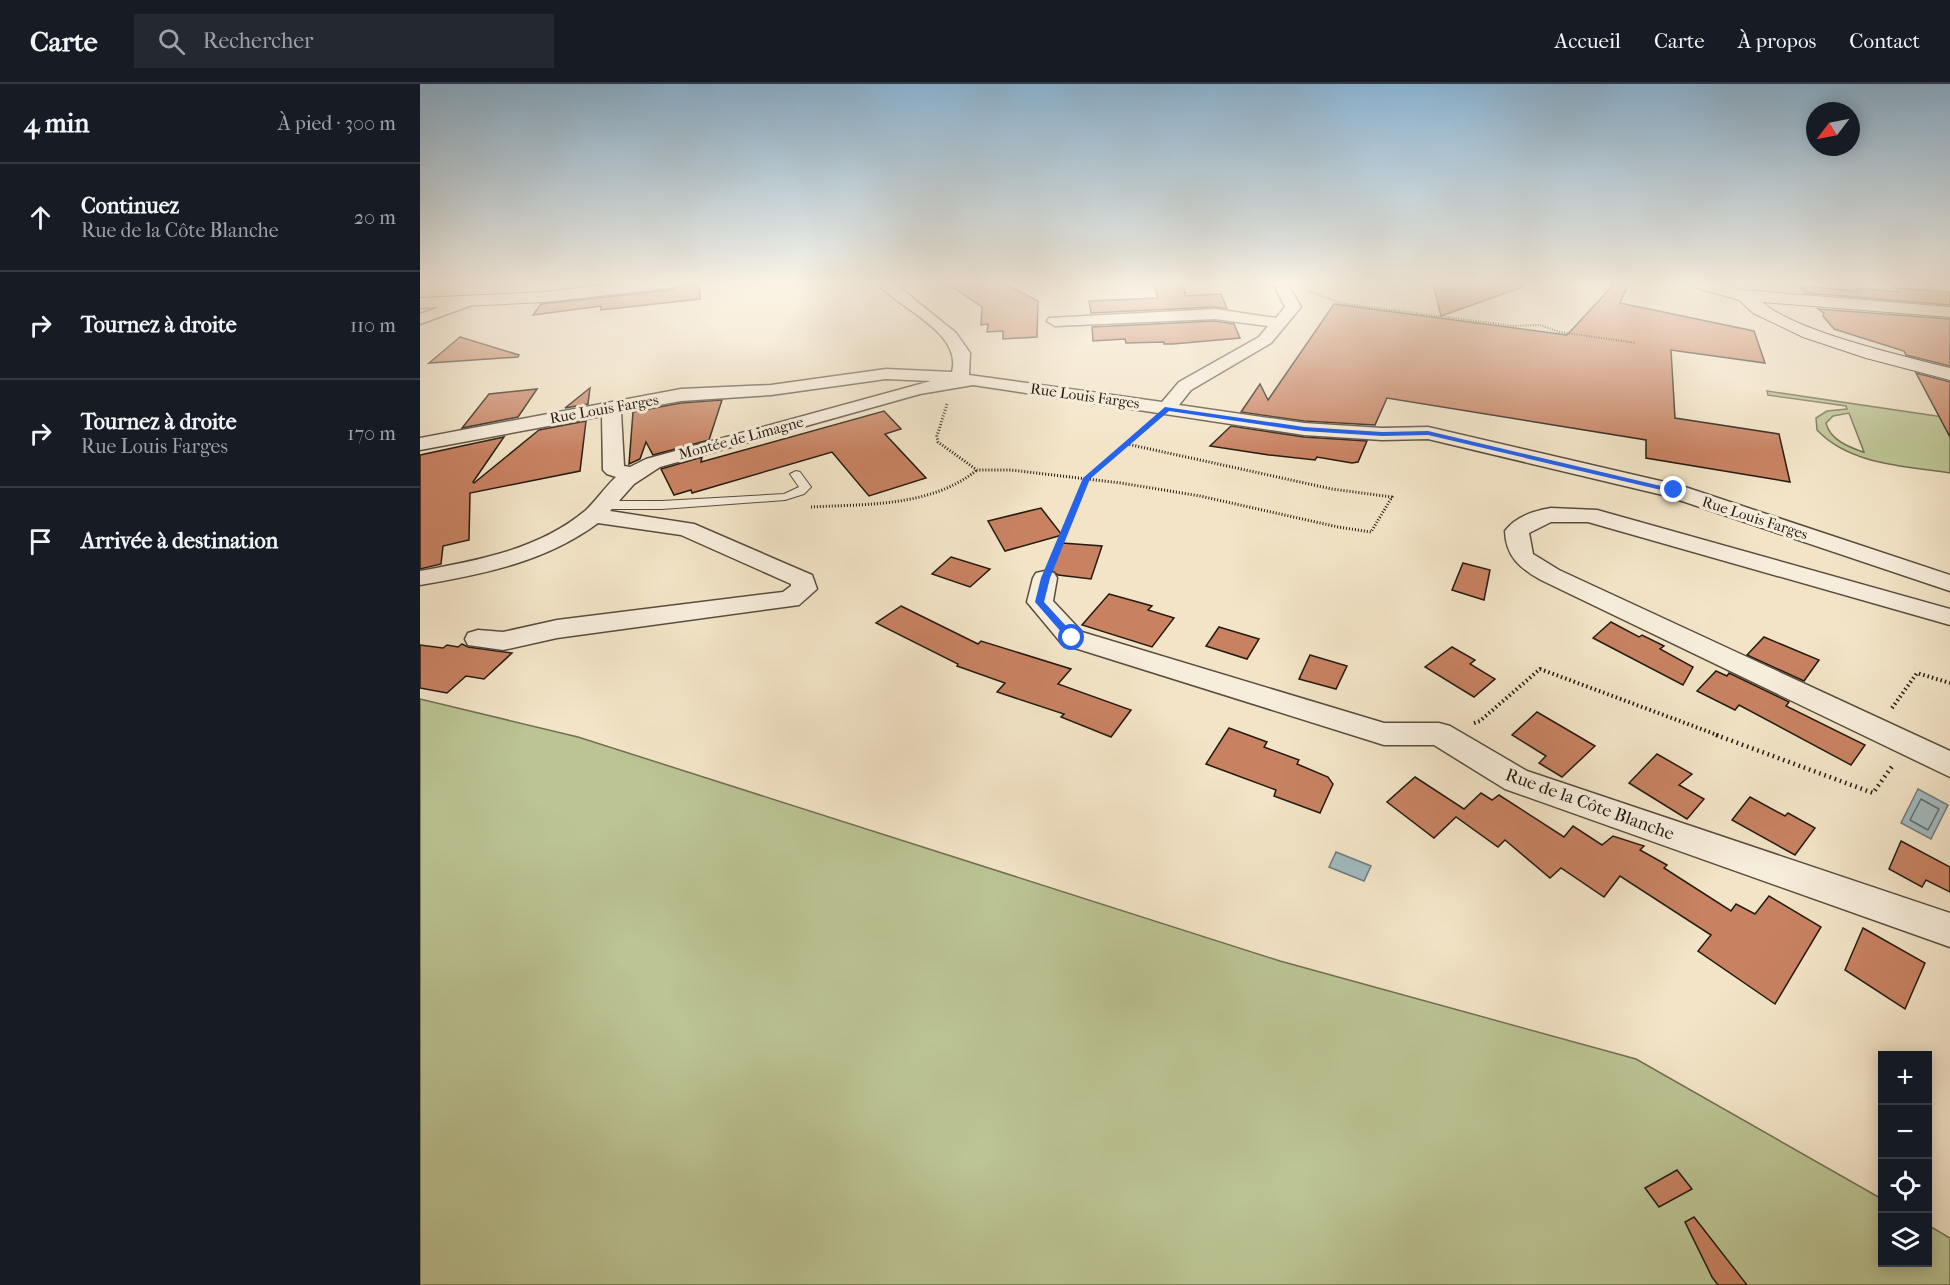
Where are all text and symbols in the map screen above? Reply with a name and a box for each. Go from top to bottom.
search box [134,14,554,68]
text: Carte [30,25,98,58]
icon: search [155,25,188,58]
text: Rechercher [203,28,313,54]
text: Accueil [1555,29,1621,53]
text: Carte [1654,29,1705,53]
text: À propos [1738,29,1816,53]
text: Contact [1849,29,1920,53]
north arrow [1806,102,1860,156]
text: 4 min [24,108,89,139]
text: À pied · 300 m [278,112,396,135]
text: Continuez [81,193,179,219]
icon: ahead [24,201,57,234]
text: 20 m [354,206,396,229]
text: Rue de la Côte Blanche [81,219,279,242]
icon: right [24,309,57,342]
text: Tournez à droite [81,312,237,338]
text: 110 m [350,314,396,337]
street label: Rue Louis Farges [1029,379,1141,413]
street label: Rue Louis Farges [548,390,660,427]
text: Tournez à droite [81,409,237,435]
street label: Montée de Limagne [676,412,806,463]
icon: right [24,417,57,450]
text: 170 m [347,422,396,445]
text: Rue Louis Farges [81,435,228,458]
route end [1660,476,1686,502]
street label: Rue Louis Farges [1700,492,1811,544]
icon: arrive [24,525,57,558]
text: Arrivée à destination [81,528,278,554]
route start [1058,624,1084,650]
street label: Rue de la Côte Blanche [1503,764,1677,845]
map controls [1878,1051,1932,1267]
button: + [1878,1051,1932,1105]
button: − [1878,1105,1932,1159]
button: locate [1878,1159,1932,1213]
button: layers [1878,1213,1932,1267]

